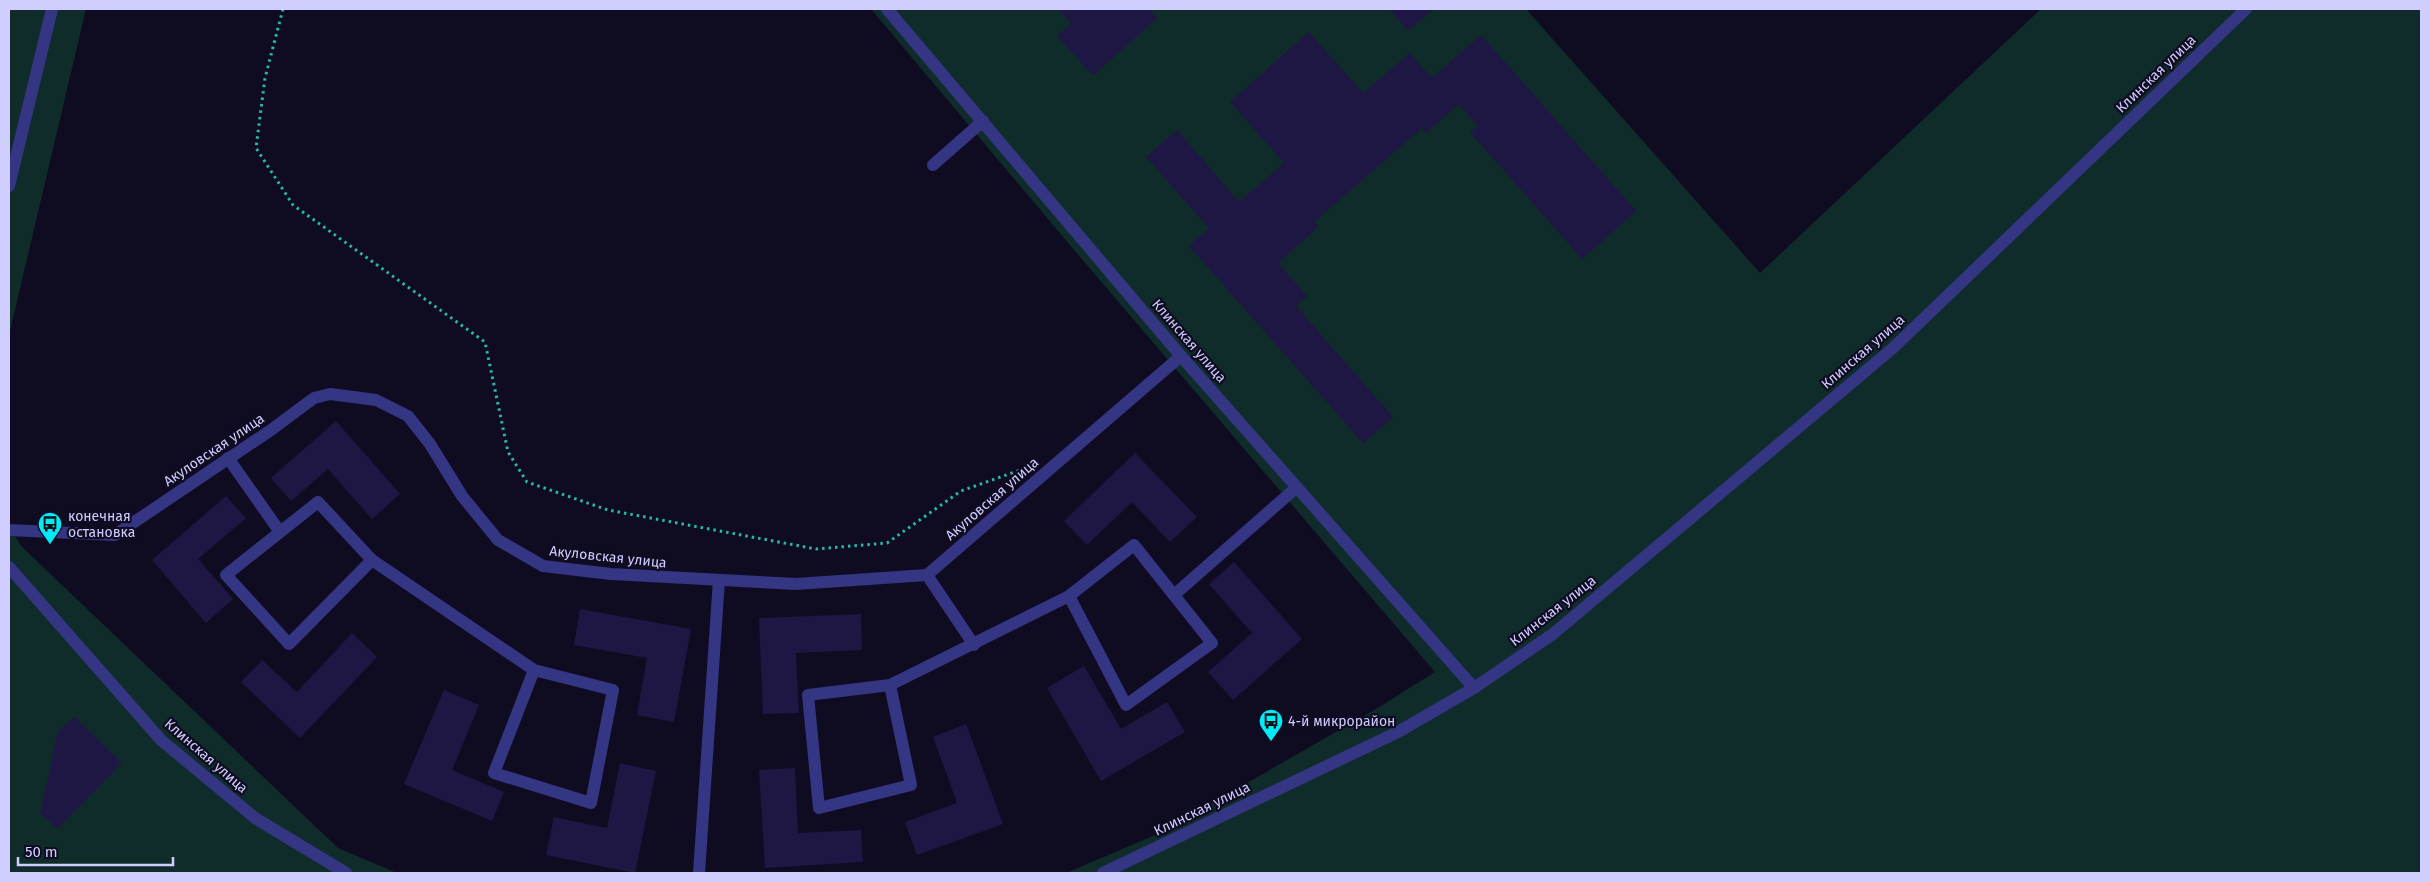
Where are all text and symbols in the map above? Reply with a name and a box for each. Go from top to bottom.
street label: Клинская улица [2112,31,2200,117]
street label: Клинская улица [1148,296,1230,386]
street label: Клинская улица [1818,311,1908,393]
street label: Акуловская улица [160,410,268,490]
street label: Акуловская улица [942,454,1042,544]
place label: конечная остановка [68,508,135,541]
bus stop icon: конечная остановка [37,511,63,545]
street label: Акуловская улица [548,542,668,572]
street label: Клинская улица [1506,572,1600,650]
bus stop icon: 4-й микрорайон [1258,708,1284,742]
place label: 4-й микрорайон [1288,713,1395,730]
street label: Клинская улица [161,715,251,797]
street label: Клинская улица [1151,778,1253,840]
scale bar [18,834,172,866]
text: 50 m [25,843,58,861]

